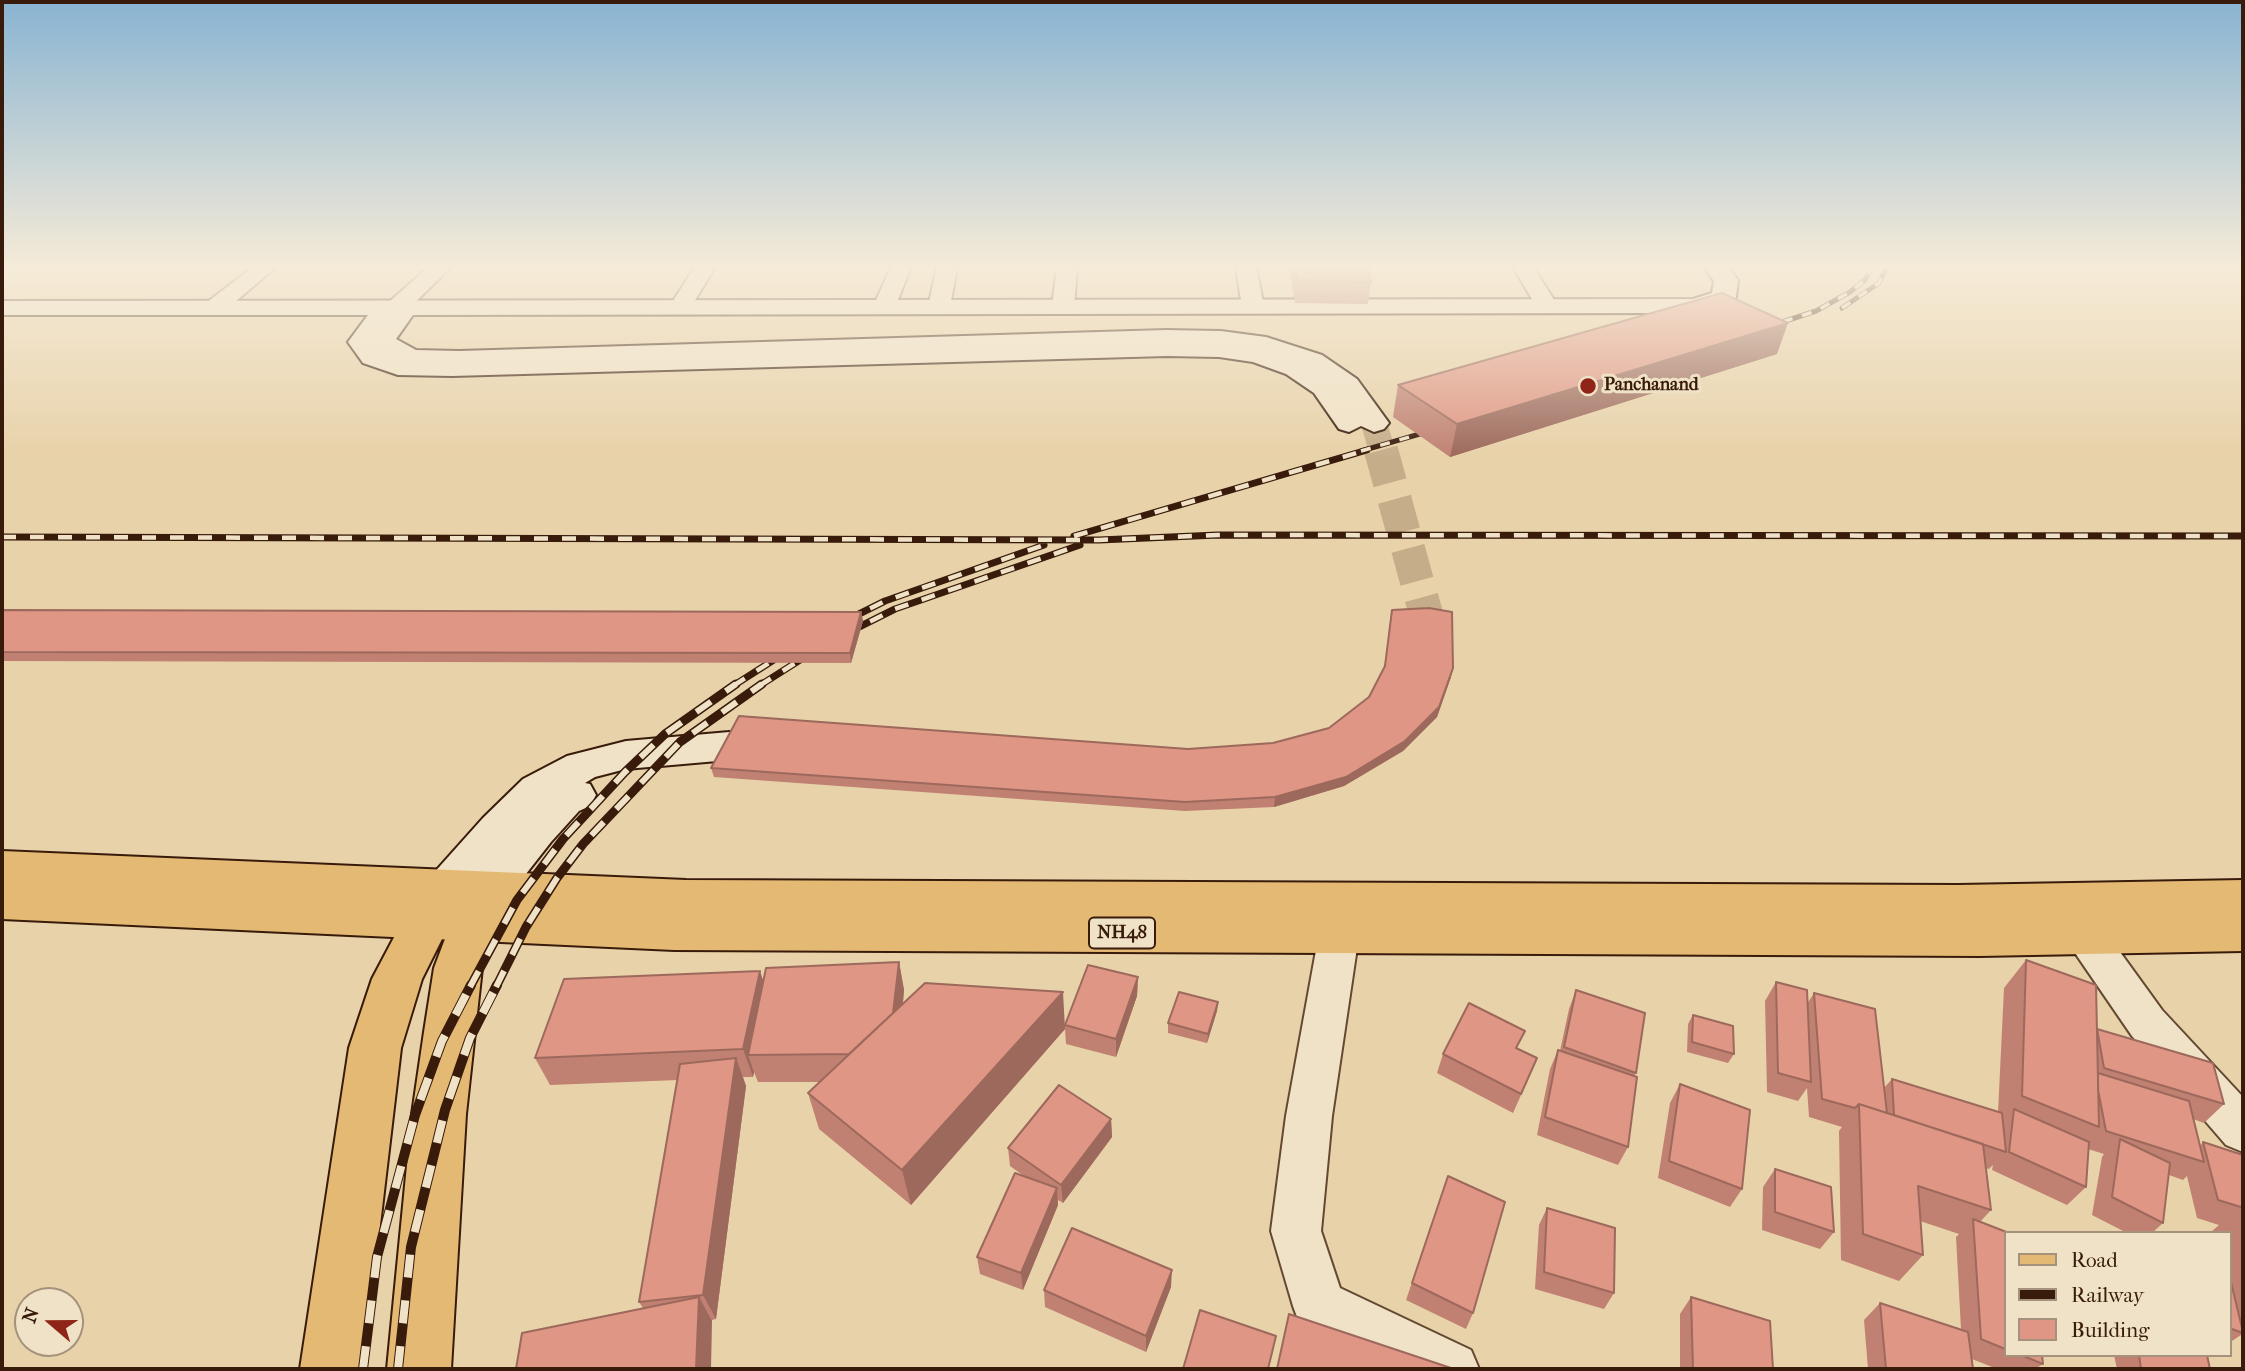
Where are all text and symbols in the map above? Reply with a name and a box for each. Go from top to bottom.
place label: Panchanand [1604,375,1699,397]
marker: Panchanand [1578,376,1598,396]
road number: NH48 [1089,917,1155,948]
legend [2004,1231,2231,1357]
text: Road [2071,1248,2118,1272]
text: Railway [2071,1283,2144,1307]
north arrow [14,1287,84,1357]
text: N [18,1305,44,1326]
text: Building [2071,1318,2149,1342]

